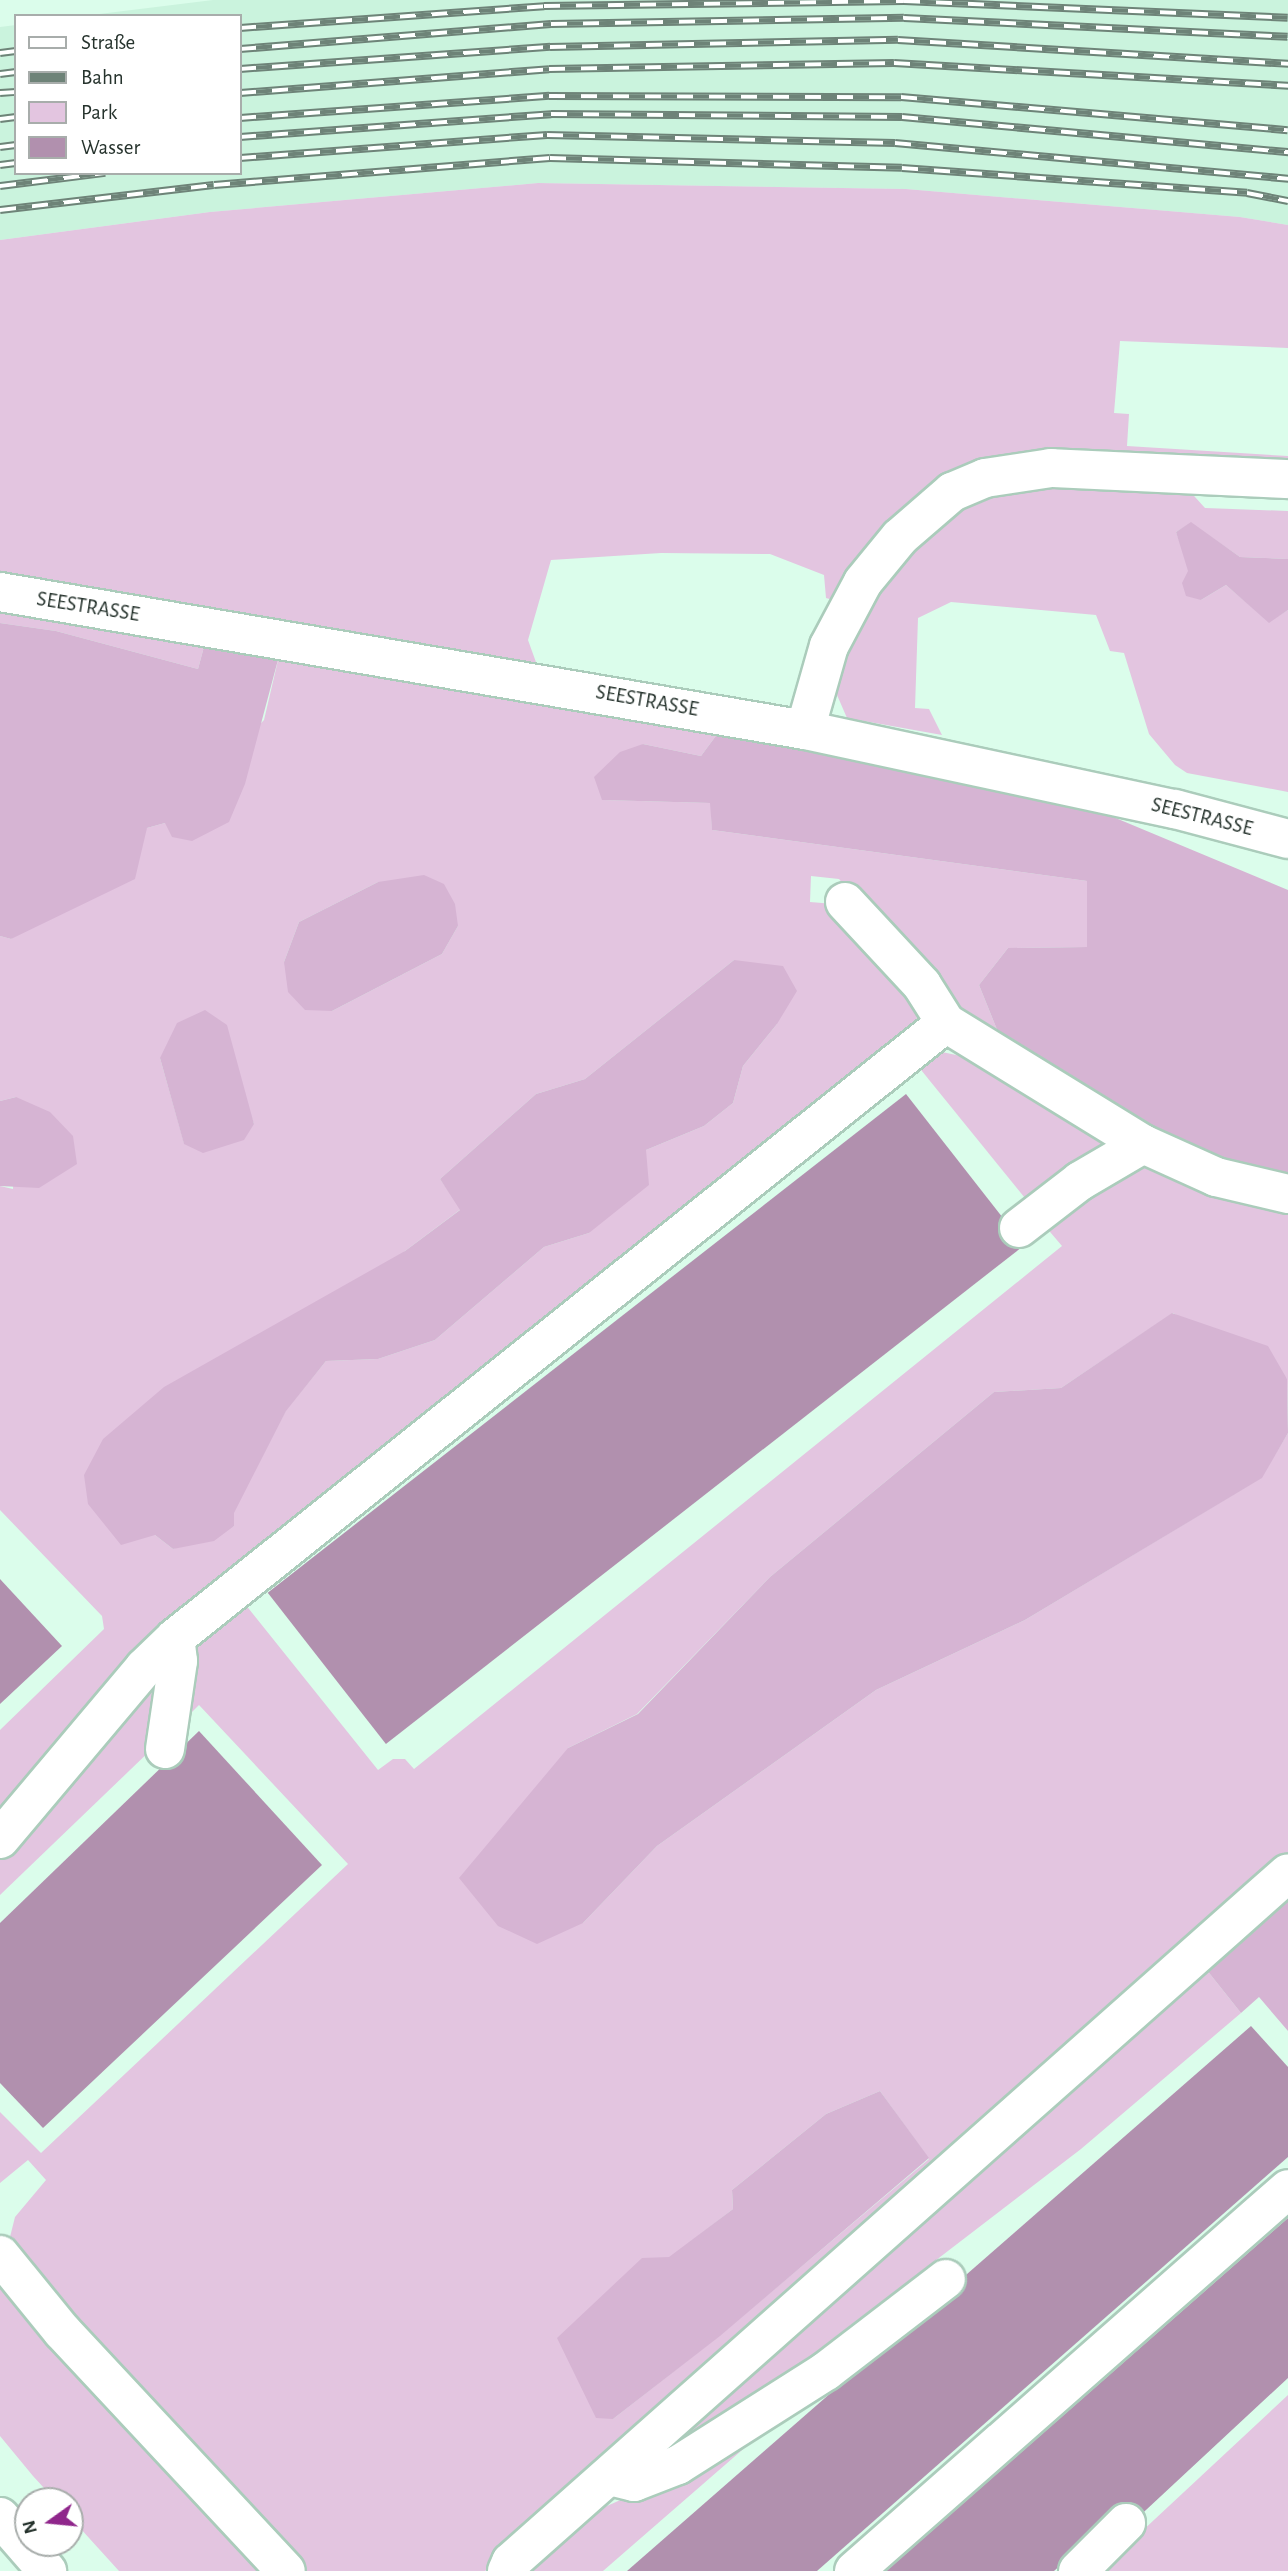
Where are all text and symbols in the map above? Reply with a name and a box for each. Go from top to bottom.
legend [14,14,242,175]
text: Straße [81,32,135,53]
text: Bahn [81,67,124,88]
text: Park [81,102,117,123]
text: Wasser [81,137,140,158]
street label: SEESTRASSE [35,586,141,628]
street label: SEESTRASSE [594,680,700,722]
street label: SEESTRASSE [1149,792,1255,842]
north arrow [14,2487,84,2557]
text: N [19,2518,41,2536]

